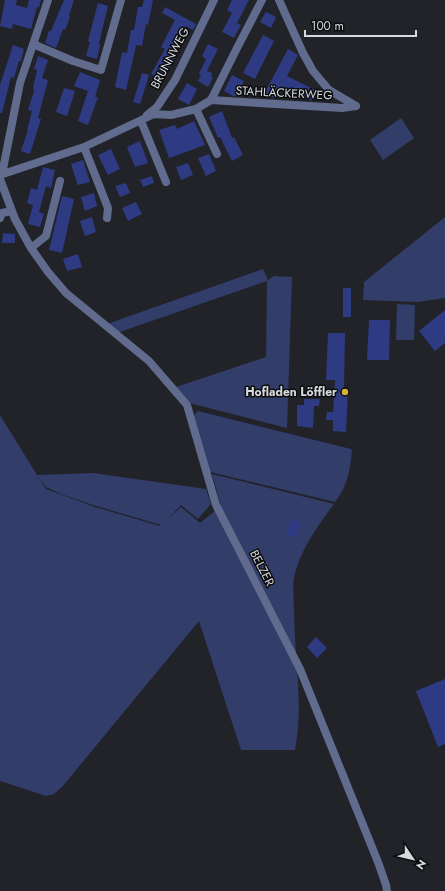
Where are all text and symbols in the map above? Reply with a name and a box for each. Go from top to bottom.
scale bar [305,12,416,38]
text: 100 m [311,17,344,35]
street label: BRUNNWEG [146,24,194,92]
street label: STAHLÄCKERWEG [235,81,333,105]
place label: Hofladen Löffler [245,383,337,401]
marker: Hofladen Löffler [340,387,350,397]
street label: BELZER [245,547,279,590]
north arrow [393,839,433,879]
text: N [412,857,430,873]

